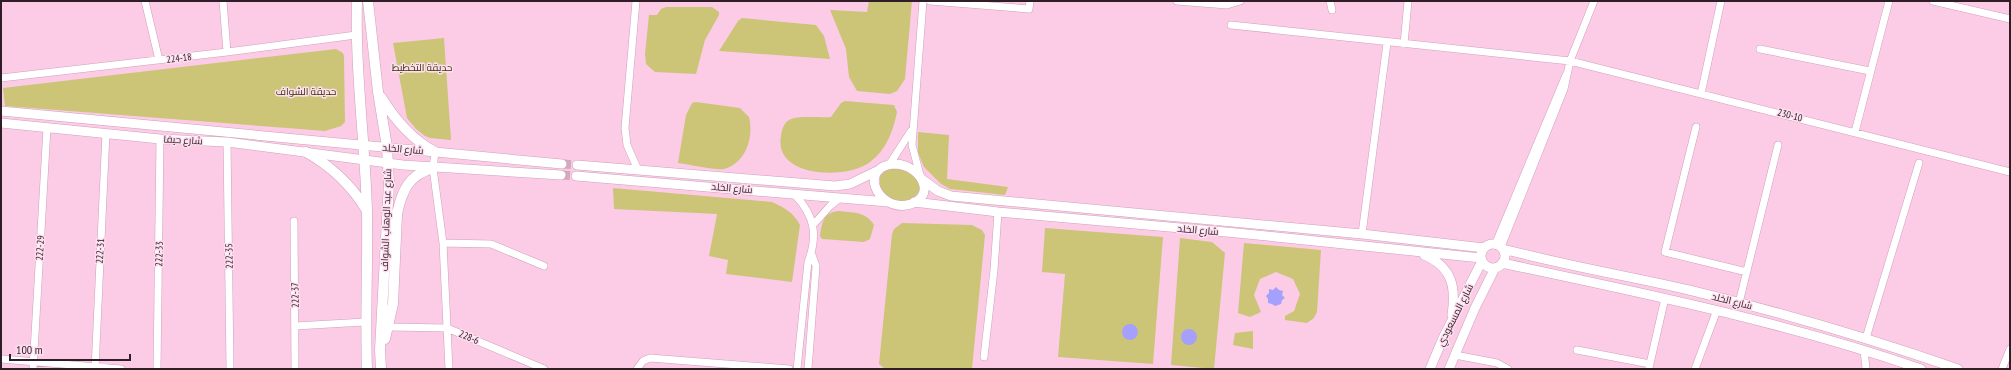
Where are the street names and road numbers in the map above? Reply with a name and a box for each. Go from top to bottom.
street label: 224-18 [166,50,192,66]
street label: 230-10 [1776,106,1804,125]
street label: شارع حيفا [163,132,203,148]
street label: شارع الخلد [382,141,424,157]
street label: شارع عبد الوهاب الشواف [378,168,394,272]
street label: شارع الخلد [711,180,753,196]
street label: شارع الخلد [1177,222,1219,238]
street label: 222-29 [33,235,47,261]
street label: 222-31 [93,238,107,264]
street label: 222-33 [152,241,166,267]
street label: 222-35 [222,243,236,269]
street label: 222-37 [288,282,302,308]
street label: شارع المسعودي [1434,282,1477,349]
street label: شارع الخلد [1710,290,1754,312]
street label: 228-6 [457,327,482,347]

